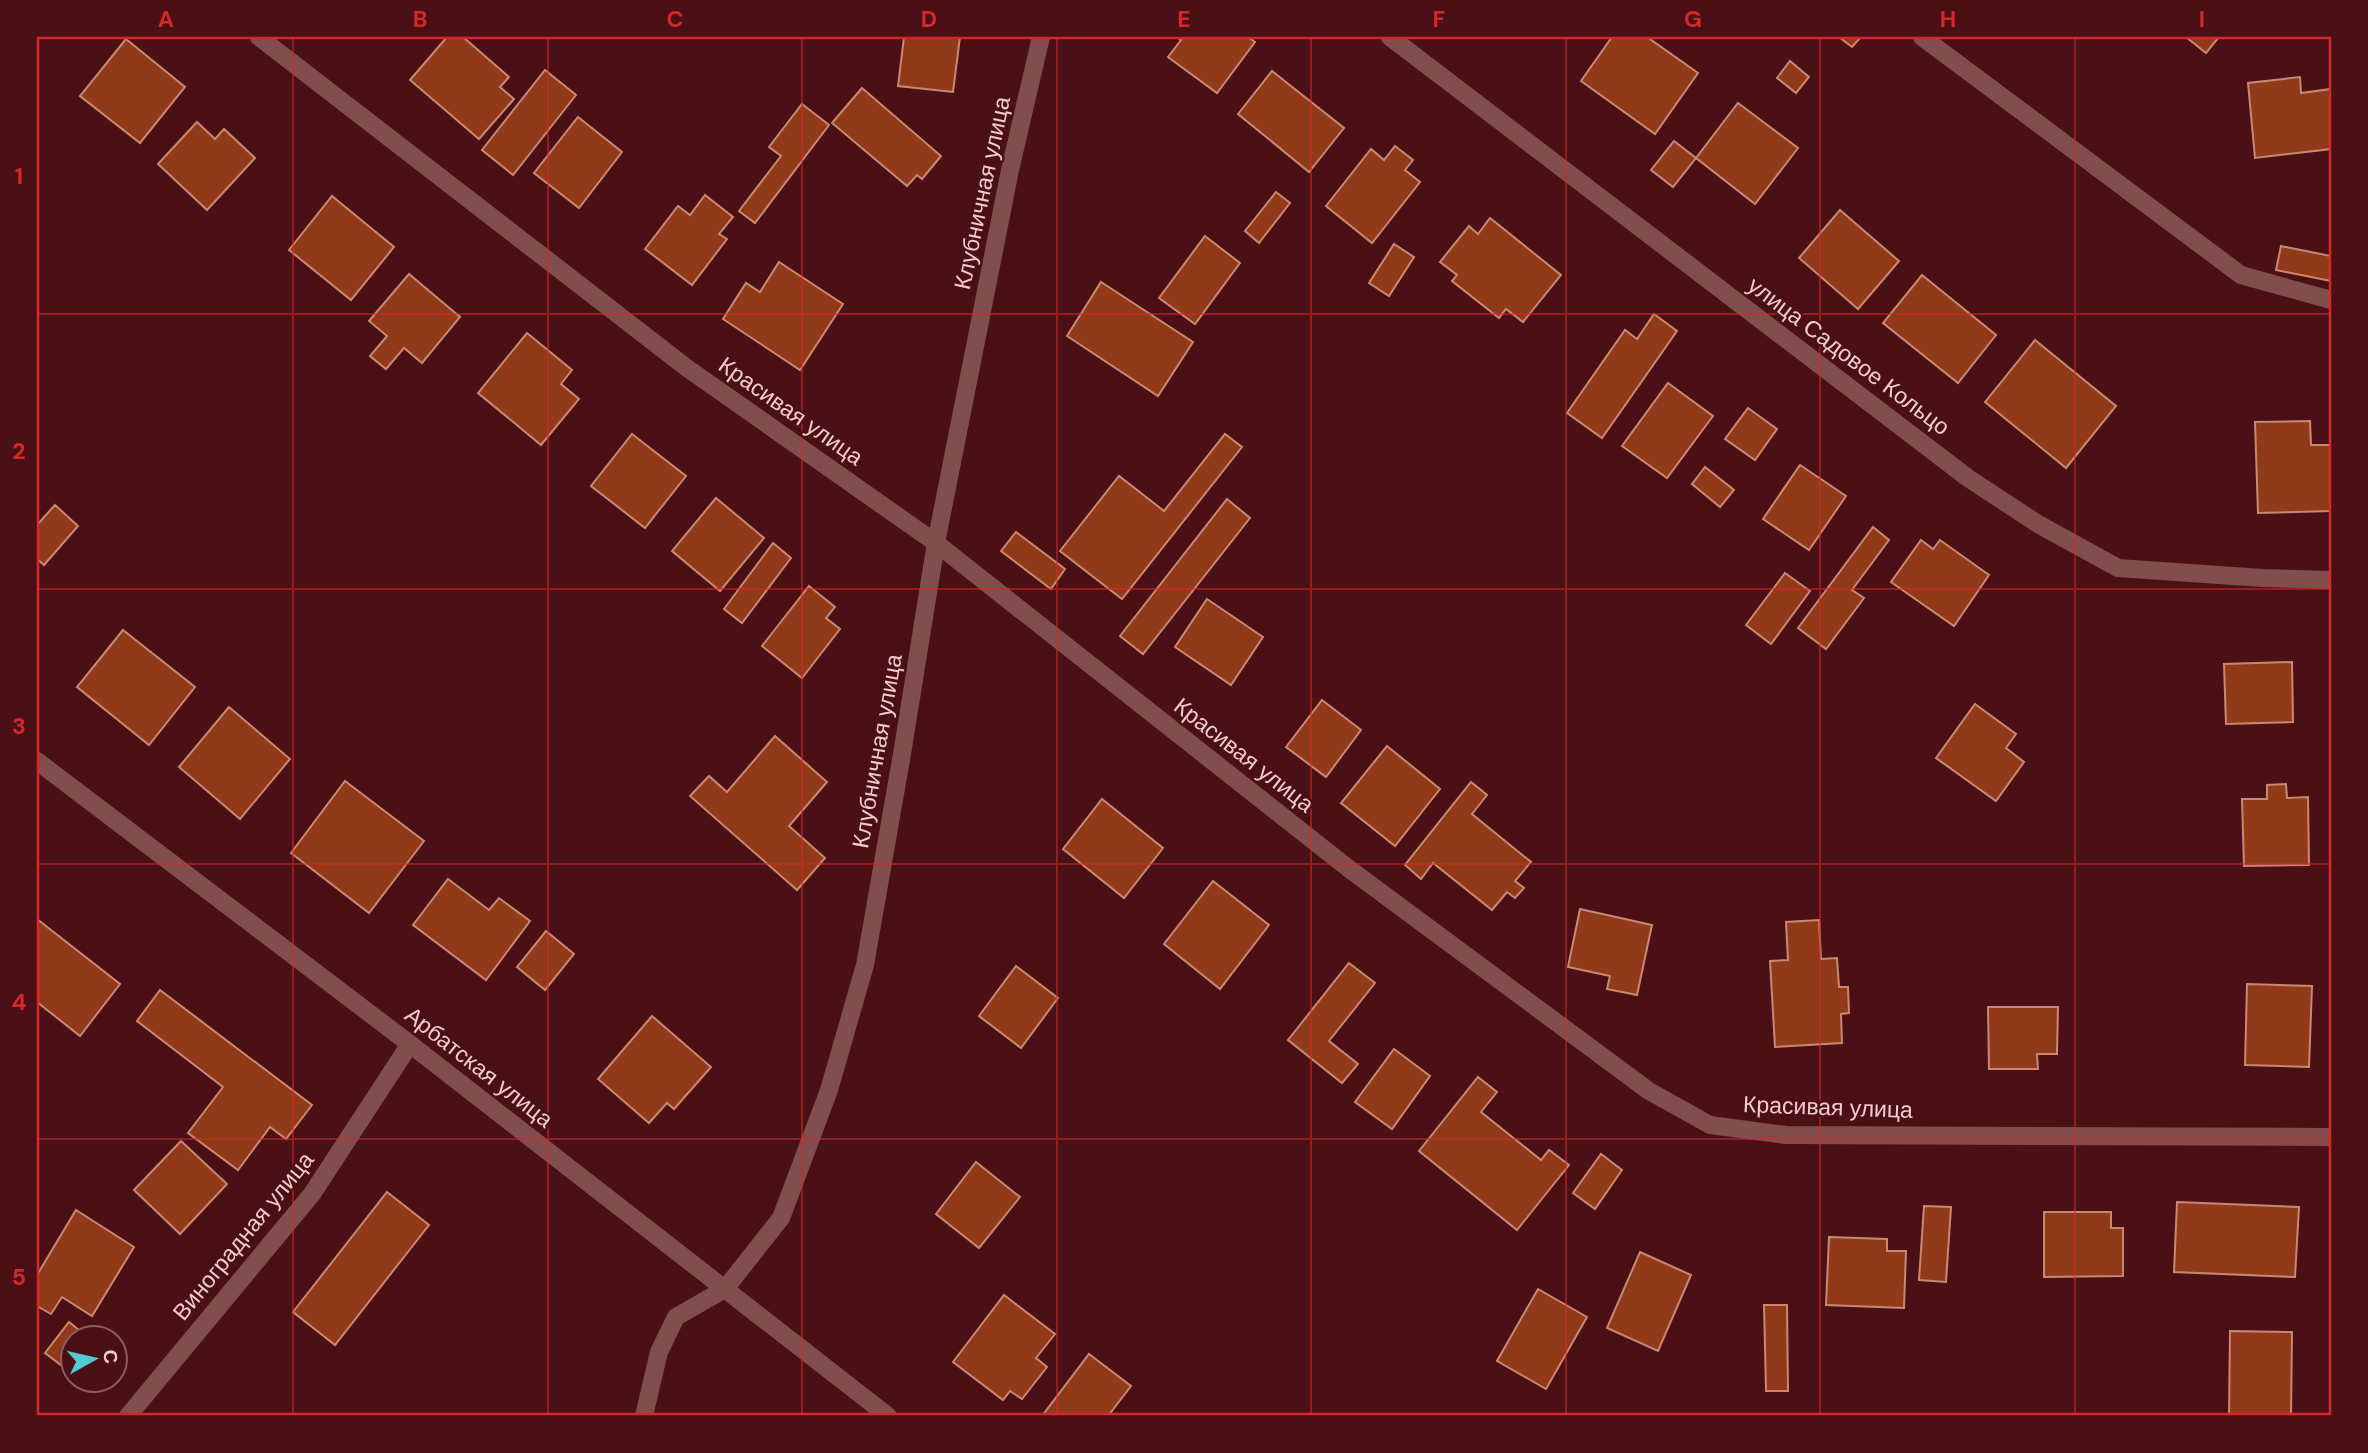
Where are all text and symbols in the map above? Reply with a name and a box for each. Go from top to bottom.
text: A [158,4,174,34]
text: B [413,4,427,34]
text: C [667,4,683,34]
text: D [921,4,937,34]
text: E [1177,4,1191,34]
text: F [1433,4,1446,34]
text: G [1684,4,1702,34]
text: H [1940,4,1956,34]
text: I [2199,4,2205,34]
street label: Клубничная улица [947,94,1017,292]
text: 1 [15,161,23,191]
street label: улица Садовое Кольцо [1742,270,1956,442]
street label: Красивая улица [713,350,869,472]
text: 2 [12,436,26,466]
street label: Клубничная улица [845,651,909,850]
street label: Красивая улица [1168,691,1320,819]
text: 3 [12,711,26,741]
text: 4 [12,987,27,1017]
street label: Арбатская улица [399,1000,559,1134]
street label: Красивая улица [1743,1089,1914,1125]
street label: Виноградная улица [166,1145,320,1326]
text: 5 [12,1262,26,1292]
north arrow [60,1324,130,1394]
text: С [97,1348,124,1366]

